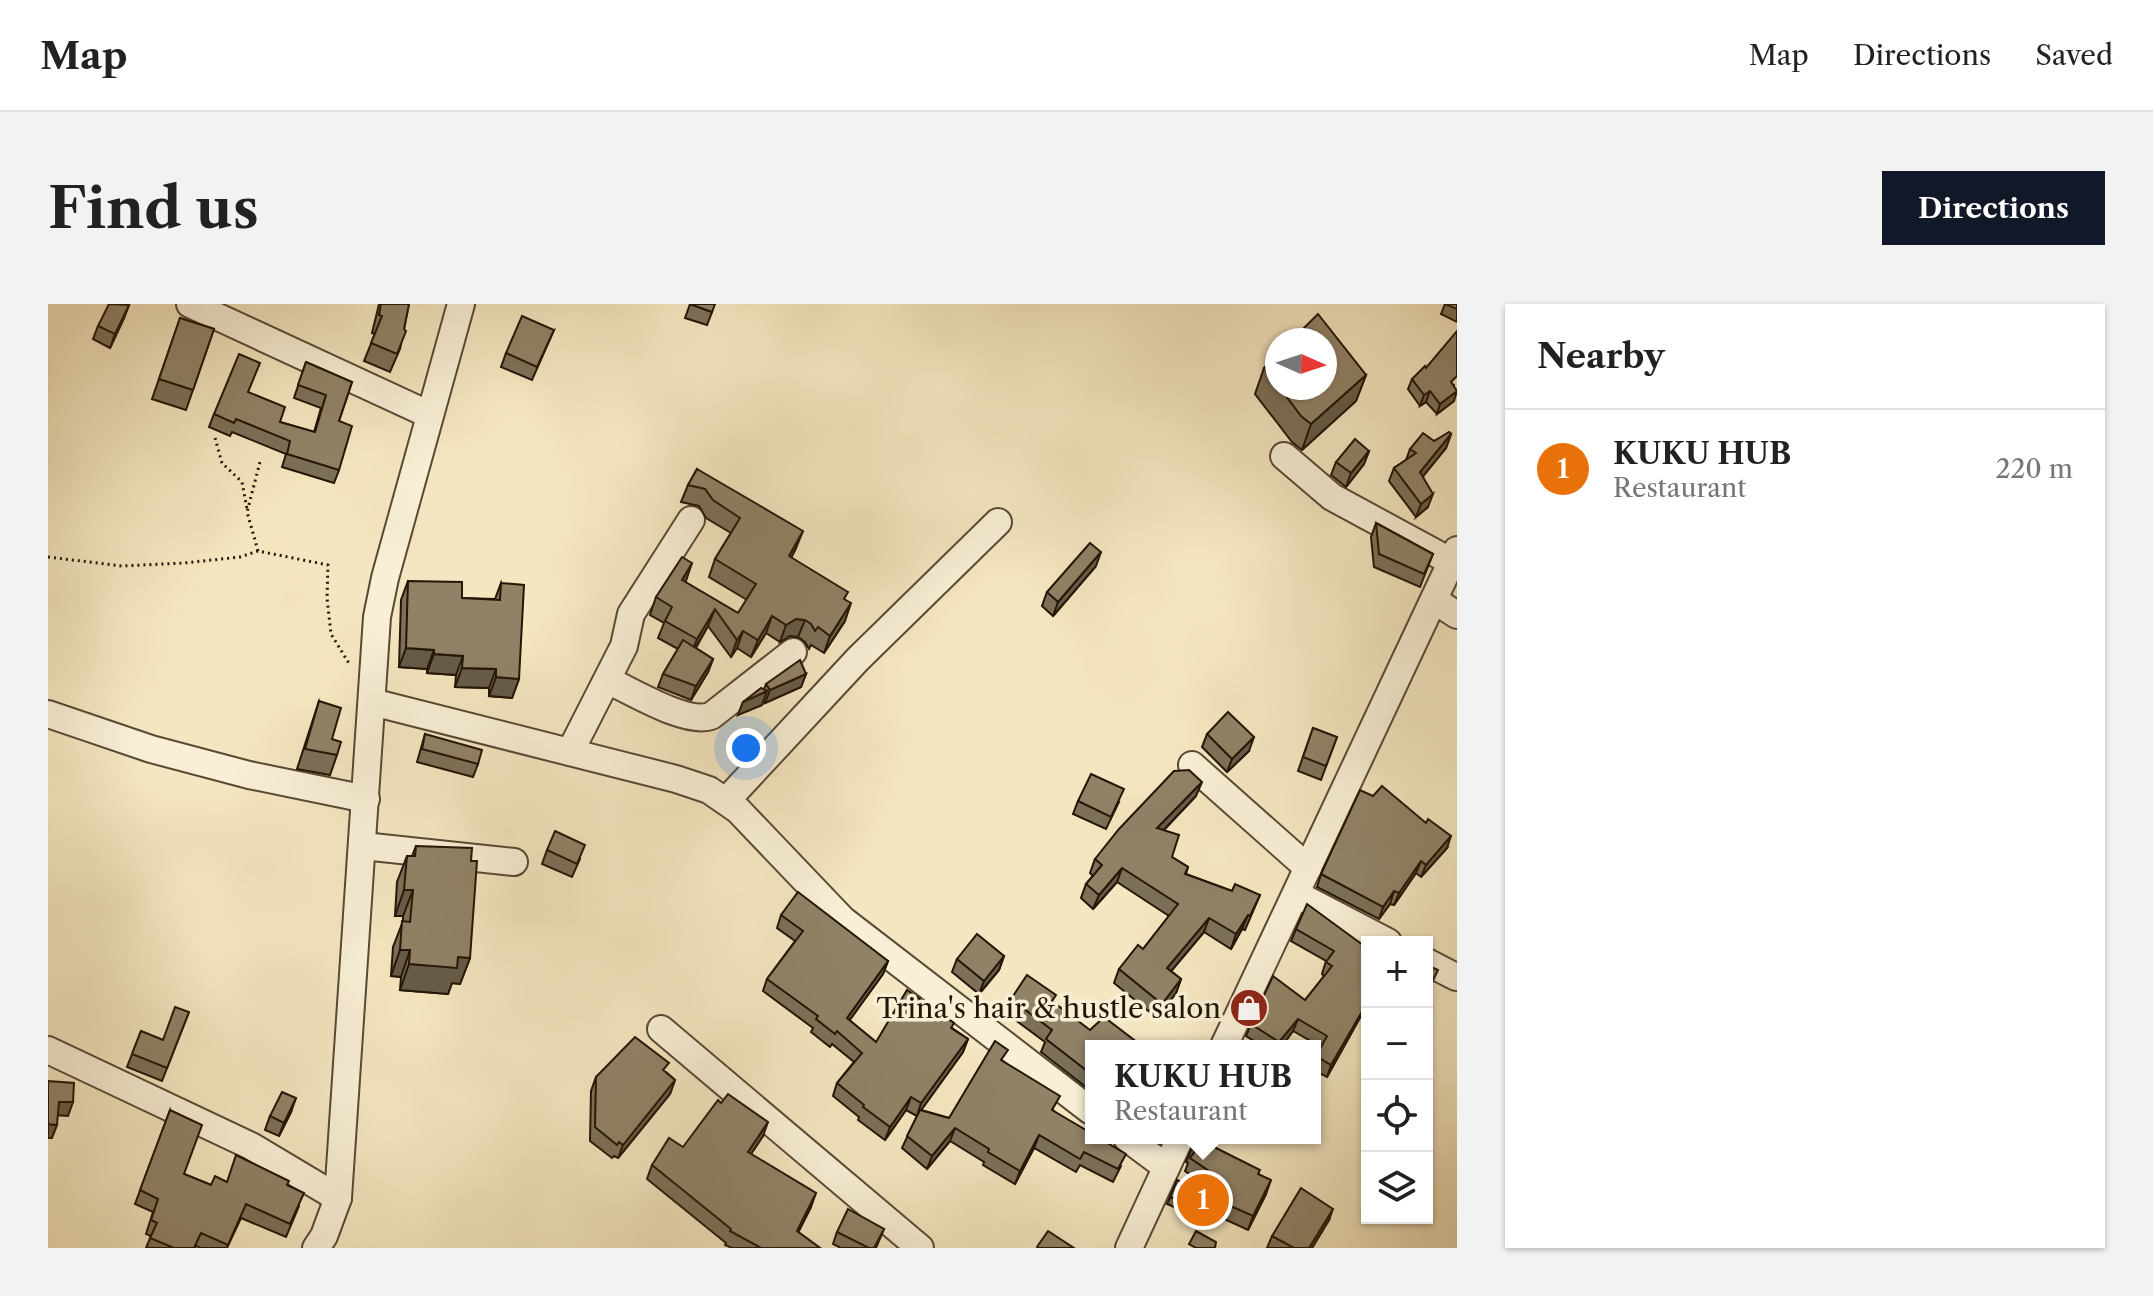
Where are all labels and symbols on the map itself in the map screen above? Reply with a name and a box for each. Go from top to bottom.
north arrow [1265,328,1337,400]
your location [726,728,766,768]
shop icon: Trina's hair & hustle salon [1228,987,1270,1029]
place label: Trina's hair & hustle salon [876,991,1221,1025]
pin: 1 [1177,1170,1229,1230]

